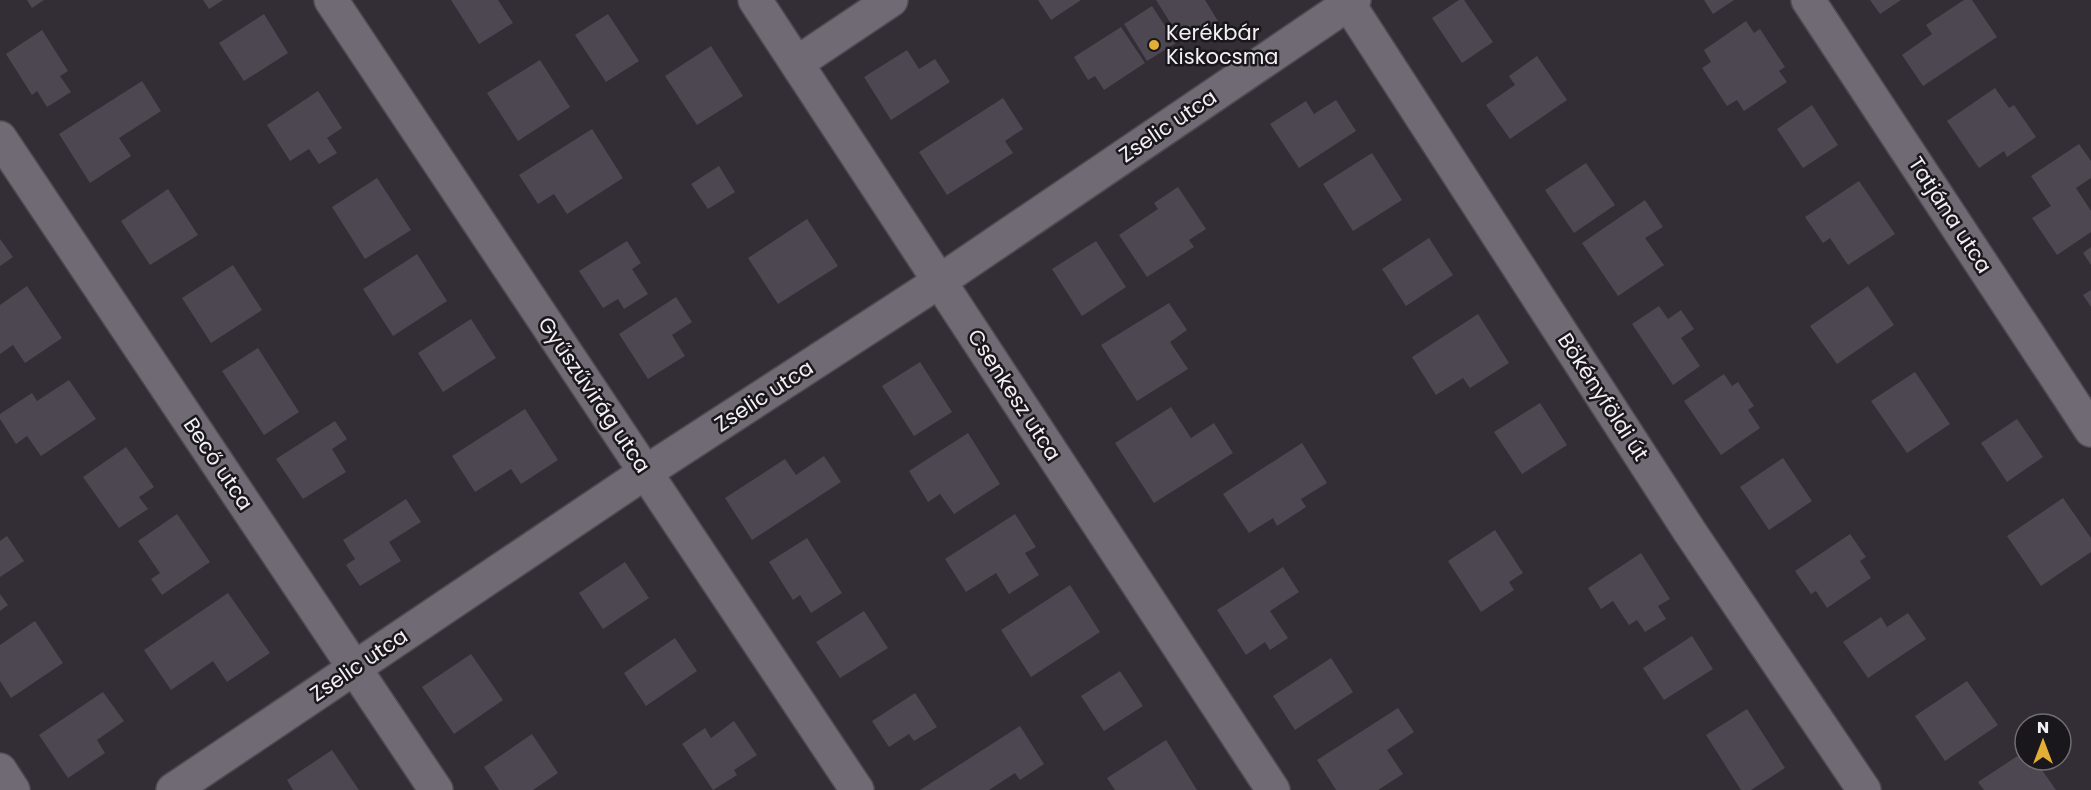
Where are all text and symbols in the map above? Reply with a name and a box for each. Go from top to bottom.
place label: Kerékbár Kiskocsma [1166,18,1279,71]
marker: Kerékbár Kiskocsma [1147,38,1161,52]
street label: Zselic utca [1113,82,1222,169]
street label: Tatjána utca [1902,151,1999,279]
street label: Gyűszűvirág utca [531,311,657,478]
street label: Csenkesz utca [961,323,1068,466]
street label: Bökényföldi út [1551,327,1656,466]
street label: Zselic utca [709,353,819,438]
street label: Becő utca [177,412,260,516]
street label: Zselic utca [304,621,413,708]
north arrow [2013,712,2073,772]
text: N [2037,716,2049,739]

